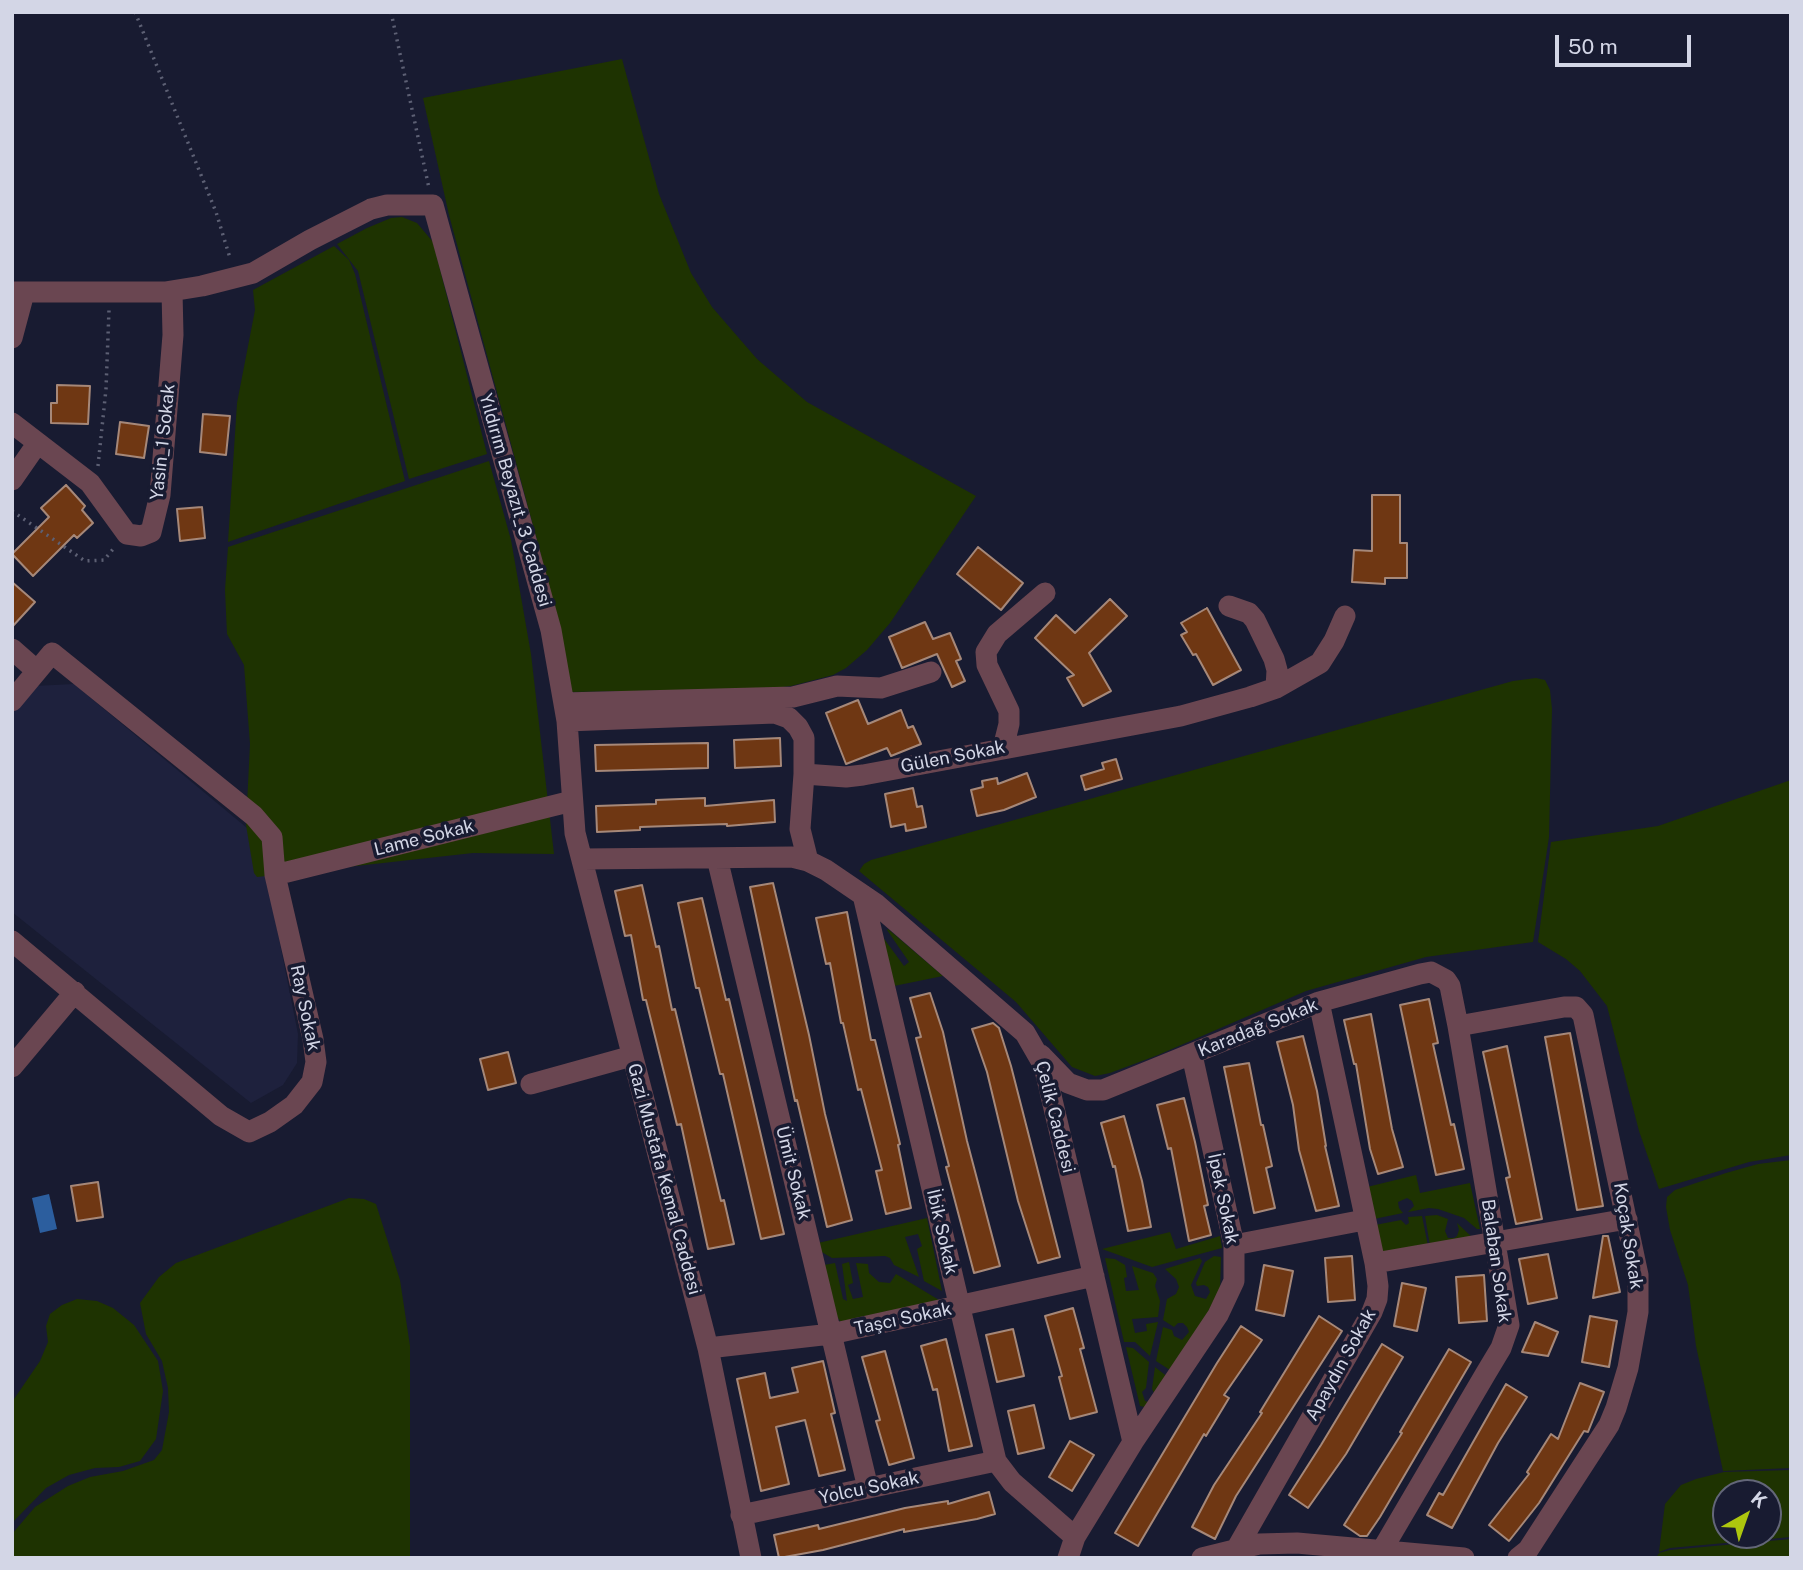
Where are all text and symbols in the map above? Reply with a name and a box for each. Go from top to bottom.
scale bar [1558,21,1694,65]
text: 50 m [1568,34,1618,59]
street label: Yasin_1 Sokak [146,383,180,501]
street label: Yıldırım Beyazıt_3 Caddesi [474,391,556,609]
street label: Gülen Sokak [899,736,1007,778]
street label: Lame Sokak [372,815,476,861]
street label: Ray Sokak [285,963,325,1053]
street label: Karadağ Sokak [1195,994,1321,1062]
street label: Çelik Caddesi [1031,1059,1079,1175]
street label: Gazi Mustafa Kemal Caddesi [623,1061,705,1297]
street label: Ümit Sokak [771,1124,815,1222]
street label: İpek Sokak [1203,1151,1243,1247]
street label: Koçak Sokak [1609,1181,1647,1291]
street label: İbik Sokak [922,1187,962,1277]
street label: Balaban Sokak [1477,1198,1515,1324]
street label: Taşcı Sokak [852,1298,954,1340]
street label: Apaydın Sokak [1301,1305,1381,1425]
street label: Yolcu Sokak [817,1467,921,1509]
north arrow [1712,1479,1782,1549]
text: K [1747,1487,1772,1512]

